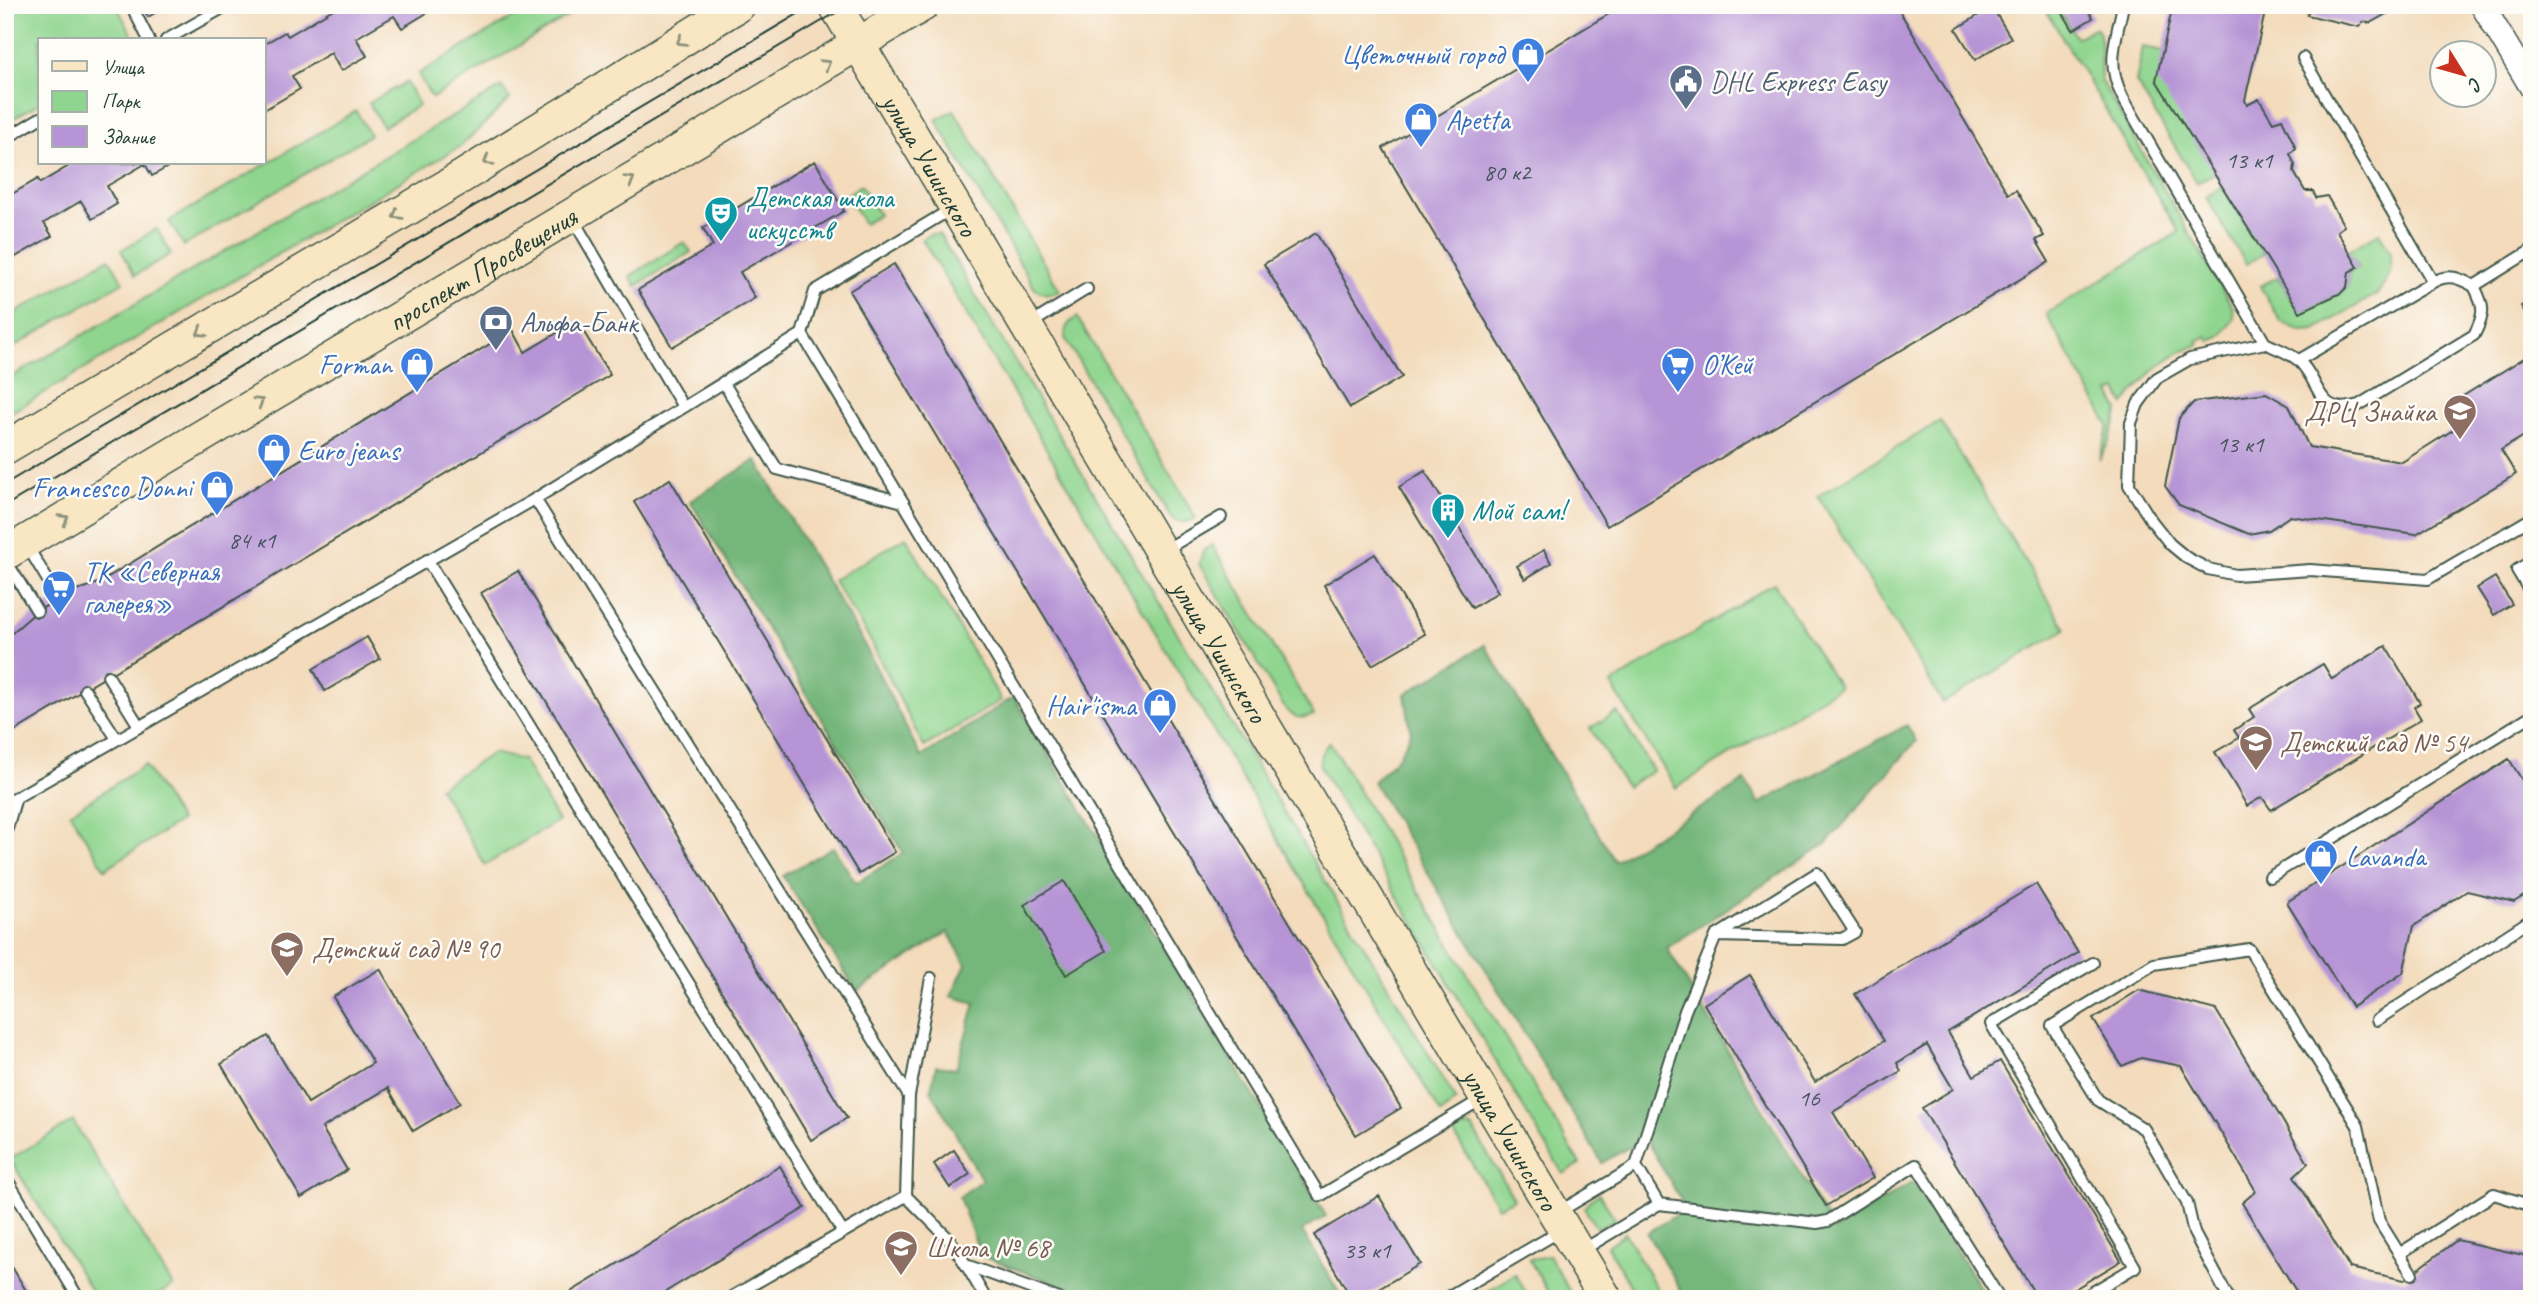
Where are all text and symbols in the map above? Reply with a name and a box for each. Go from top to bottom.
one-way arrow [676,33,689,46]
shop icon: Цветочный город [1509,35,1547,84]
place label: Цветочный город [1341,37,1507,72]
legend [38,38,266,164]
north arrow [2428,38,2498,108]
text: Улица [102,54,145,80]
one-way arrow [818,59,831,72]
public building icon: DHL Express Easy [1667,62,1705,111]
place label: DHL Express Easy [1710,64,1889,99]
text: С [2462,73,2488,97]
street label: улица Ушинского [873,85,987,244]
text: Парк [102,88,142,114]
shop icon: Apetta [1402,100,1440,149]
place label: Apetta [1446,102,1511,137]
text: Здание [102,124,156,150]
house number: 13 к1 [2225,145,2274,175]
one-way arrow [482,152,495,165]
house number: 80 к2 [1483,157,1533,187]
one-way arrow [623,176,636,189]
place label: Детская школа искусств [746,180,895,247]
theatre icon: Детская школа искусств [702,194,740,243]
street label: проспект Просвещения [381,198,584,339]
one-way arrow [391,207,404,220]
bank icon: Альфа-Банк [477,303,515,352]
place label: Альфа-Банк [520,305,640,340]
one-way arrow [196,324,209,337]
shop icon: Forman [398,345,436,394]
supermarket icon: О’Кей [1659,345,1697,394]
place label: Forman [319,347,393,382]
place label: О’Кей [1702,347,1754,382]
school or university icon: ДРЦ Знайка [2441,392,2479,441]
place label: ДРЦ Знайка [2304,394,2438,429]
one-way arrow [252,397,265,410]
house number: 13 к1 [2216,429,2265,459]
shop icon: Euro jeans [255,431,293,480]
place label: Euro jeans [298,433,402,468]
shop icon: Francesco Donni [198,468,236,517]
place label: Francesco Donni [32,470,196,505]
building icon: Мой сам! [1429,491,1467,540]
place label: Мой сам! [1472,493,1571,528]
one-way arrow [56,514,69,527]
house number: 84 к1 [228,525,277,555]
place label: ТК «Северная галерея» [84,554,220,621]
supermarket icon: ТК «Северная галерея» [40,568,78,617]
street label: улица Ушинского [1163,572,1277,730]
shop icon: Hair'isma [1141,686,1179,735]
place label: Hair'isma [1046,688,1138,723]
school or university icon: Детский сад № 54 [2237,723,2275,772]
place label: Детский сад № 54 [2280,725,2470,760]
shop icon: Lavanda [2302,837,2340,886]
place label: Lavanda [2346,839,2428,874]
school or university icon: Детский сад № 90 [268,929,306,978]
place label: Детский сад № 90 [312,931,502,966]
street label: улица Ушинского [1454,1060,1568,1218]
house number: 16 [1798,1083,1821,1113]
school or university icon: Школа № 68 [882,1228,920,1277]
place label: Школа № 68 [926,1230,1052,1265]
house number: 33 к1 [1343,1235,1392,1265]

